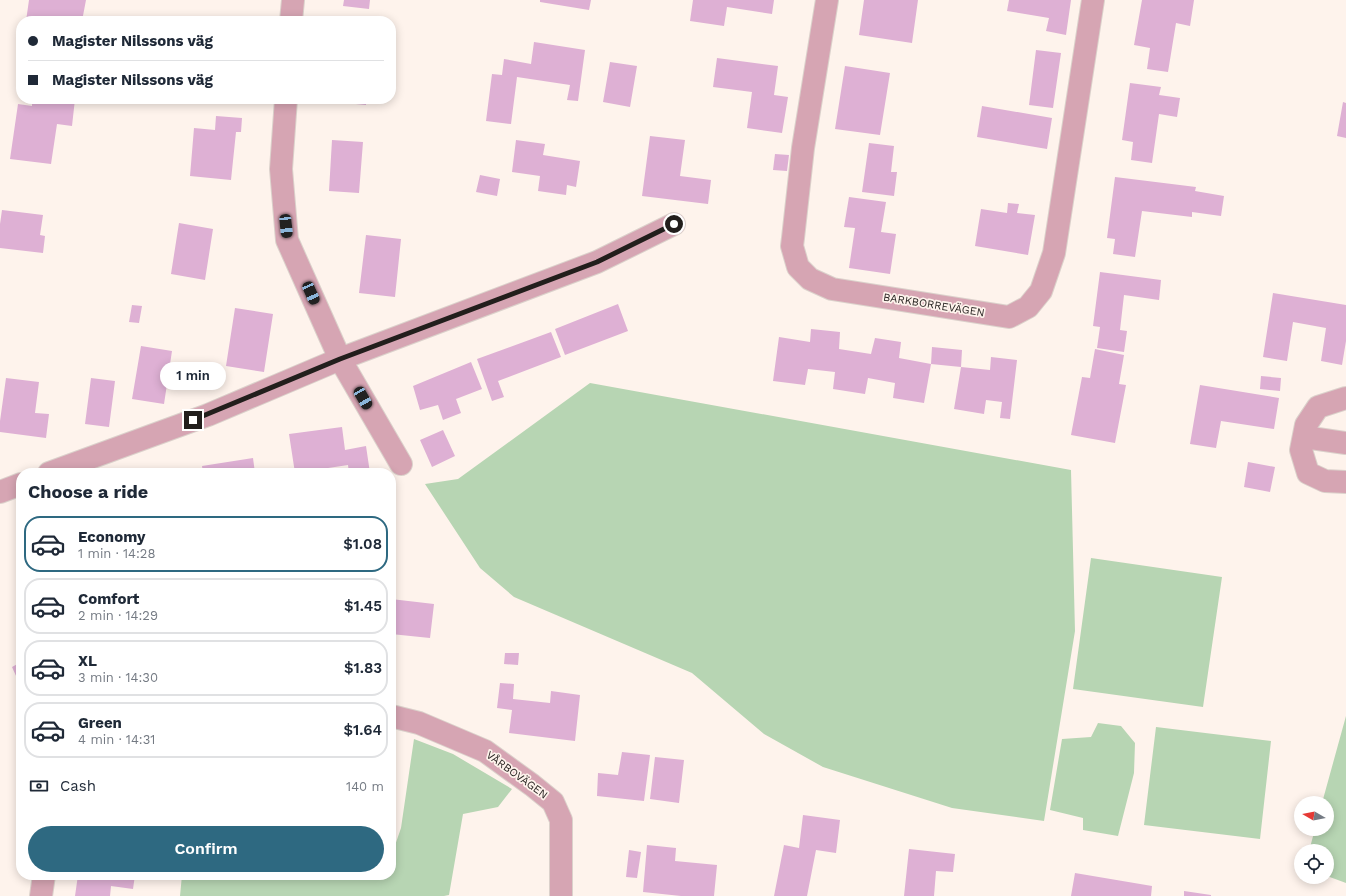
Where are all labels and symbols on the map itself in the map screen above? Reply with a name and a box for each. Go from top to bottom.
car [279,213,293,239]
route start [665,215,683,233]
car [301,280,321,306]
street label: BARKBORREVÄGEN [882,290,986,319]
callout: 1 min [160,362,226,390]
car [352,385,374,411]
route end [184,411,202,429]
street label: VÅRBOVÄGEN [484,748,551,802]
north arrow [1294,796,1334,836]

